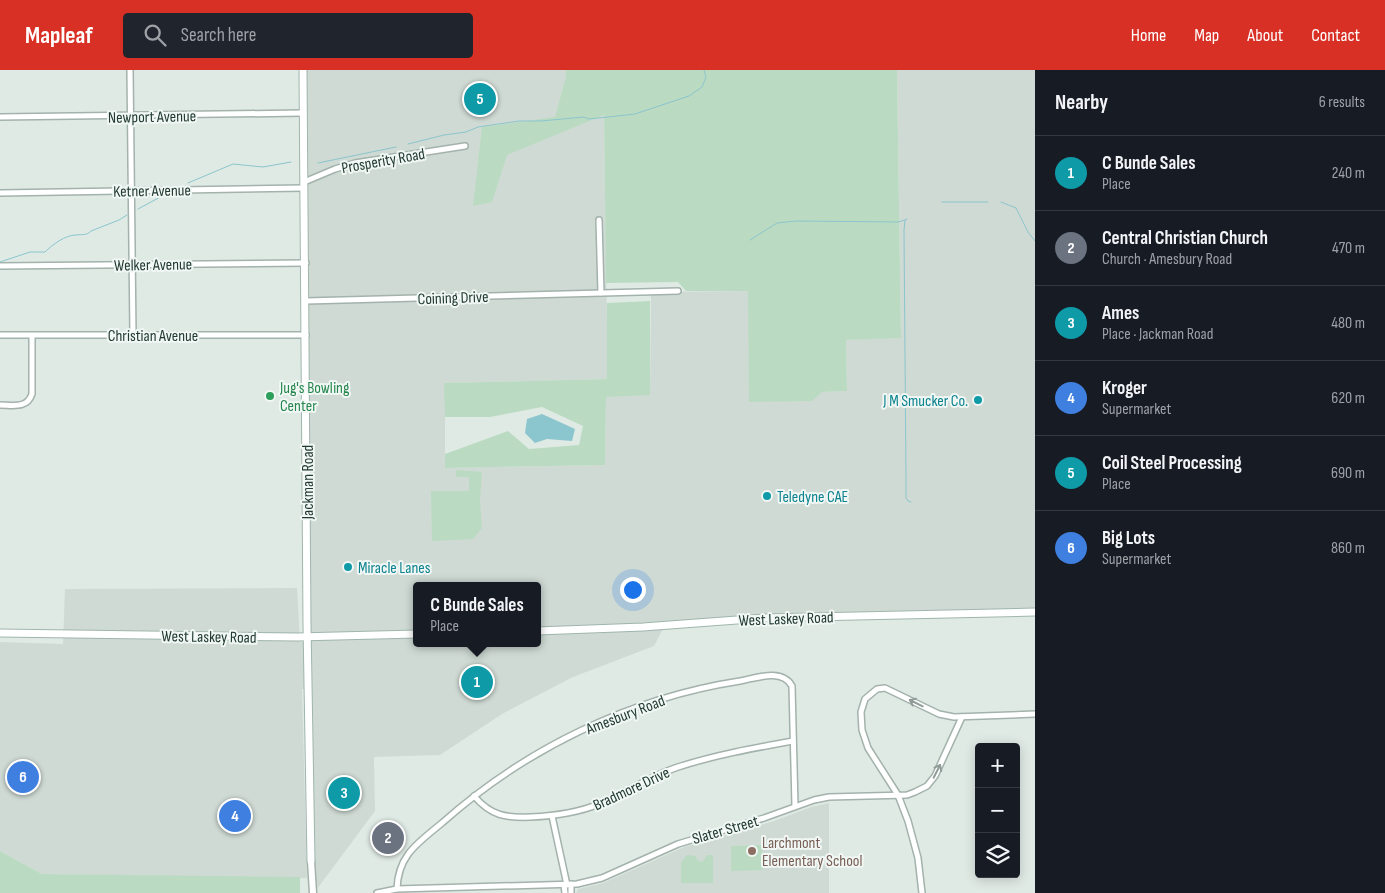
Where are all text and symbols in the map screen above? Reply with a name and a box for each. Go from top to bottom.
search box [123,13,473,58]
text: Mapleaf [25,21,93,50]
icon: search [141,21,169,49]
text: Search here [181,24,256,47]
text: Home [1131,25,1166,46]
text: Map [1194,25,1219,46]
text: About [1247,25,1283,46]
text: Contact [1311,25,1360,46]
pin: 5 [464,80,496,118]
text: Nearby [1055,90,1108,115]
text: 6 results [1319,93,1365,112]
street label: Newport Avenue [108,107,196,128]
street label: Prosperity Road [340,145,426,178]
text: C Bunde Sales [1102,152,1195,175]
text: 1 [1068,164,1074,183]
text: 240 m [1332,164,1365,183]
text: Place [1102,175,1131,194]
street label: Ketner Avenue [113,181,191,202]
text: Central Christian Church [1102,227,1268,250]
text: 2 [1067,239,1075,258]
text: 470 m [1332,239,1365,258]
text: Church · Amesbury Road [1102,250,1232,269]
street label: Welker Avenue [114,255,192,276]
street label: Coining Drive [417,288,489,309]
text: Ames [1102,302,1139,325]
text: 3 [1067,314,1075,333]
text: 480 m [1331,314,1365,333]
text: Place · Jackman Road [1102,325,1213,344]
street label: Christian Avenue [108,327,198,346]
text: Kroger [1102,377,1147,400]
place label: Jug's Bowling Center [279,379,349,416]
text: 4 [1067,389,1075,408]
text: 620 m [1331,389,1365,408]
marker: Jug's Bowling Center [264,390,276,402]
place label: J M Smucker Co. [882,392,968,411]
marker: J M Smucker Co. [972,394,984,406]
text: Supermarket [1102,400,1171,419]
street label: Jackman Road [299,445,318,520]
text: Coil Steel Processing [1102,452,1242,475]
text: 5 [1067,464,1075,483]
text: 690 m [1331,464,1365,483]
text: Place [1102,475,1131,494]
place label: Teledyne CAE [777,488,848,507]
marker: Teledyne CAE [761,490,773,502]
text: Big Lots [1102,527,1155,550]
text: 6 [1067,539,1075,558]
text: 860 m [1331,539,1365,558]
text: Supermarket [1102,550,1171,569]
place label: Miracle Lanes [358,559,431,578]
marker: Miracle Lanes [342,561,354,573]
your location [620,577,646,603]
popup [413,582,541,647]
text: C Bunde Sales [430,594,524,617]
street label: West Laskey Road [738,608,834,631]
text: Place [430,617,459,636]
street label: West Laskey Road [161,627,257,648]
pin: 1 [461,663,493,701]
street label: Amesbury Road [582,692,668,740]
one-way arrow [909,698,924,708]
map controls [975,743,1020,878]
button: + [975,743,1020,788]
pin: 6 [7,758,39,796]
street label: Bradmore Drive [590,763,673,815]
one-way arrow [933,764,942,779]
pin: 3 [328,774,360,812]
button: − [975,788,1020,833]
pin: 4 [219,797,251,835]
street label: Slater Street [690,812,761,849]
pin: 2 [372,819,404,857]
button: layers [975,833,1020,878]
place label: Larchmont Elementary School [762,834,862,871]
marker: Larchmont Elementary School [746,845,758,857]

